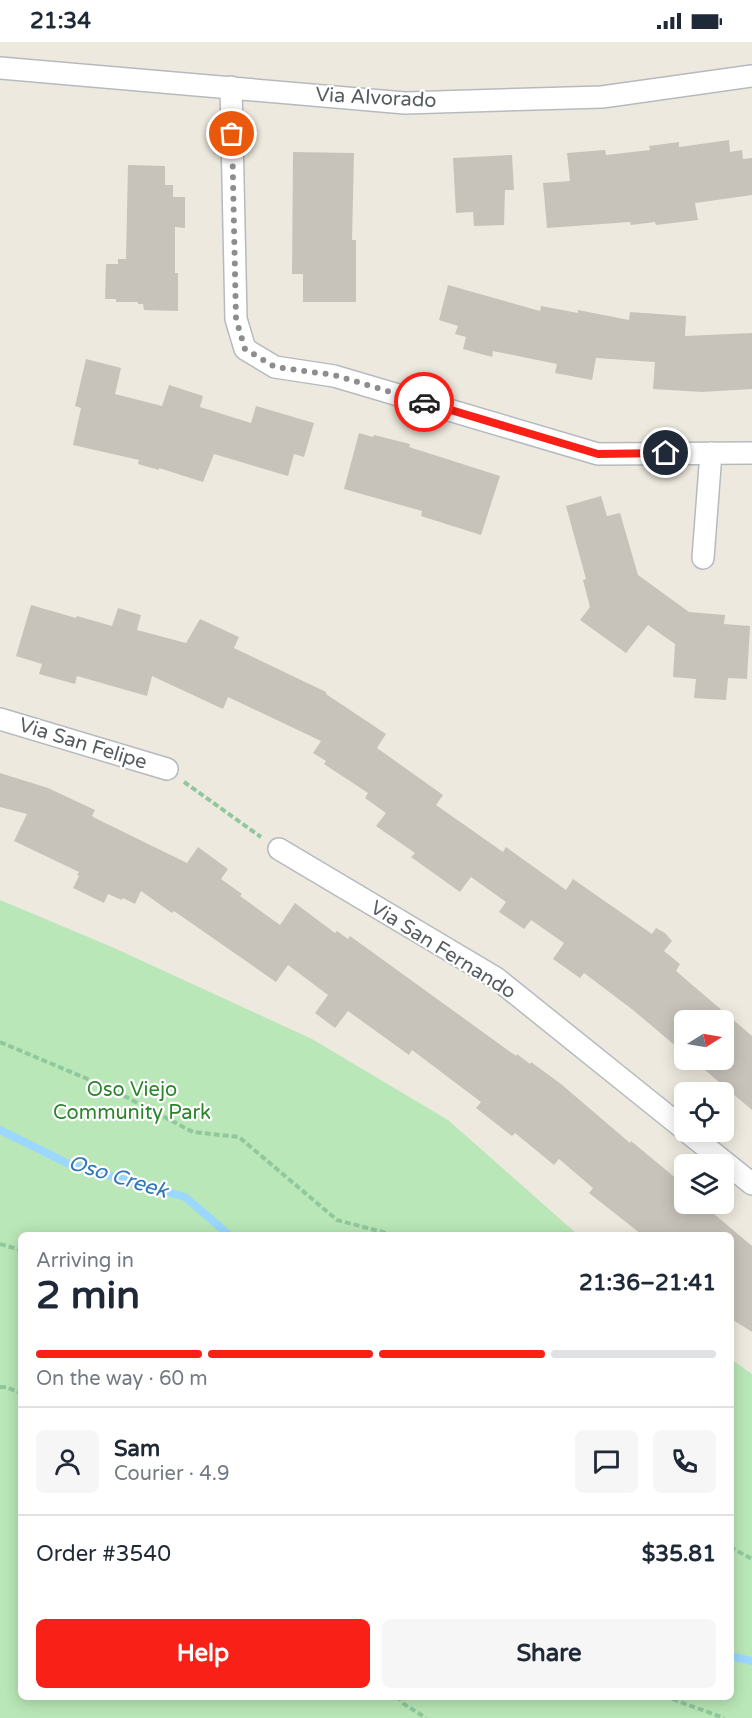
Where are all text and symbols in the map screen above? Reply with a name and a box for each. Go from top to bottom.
text: 21:34 [30,8,91,34]
street label: Via Alvorado [315,83,437,113]
pin [206,108,257,159]
icon: bag [215,117,248,150]
courier [394,372,454,432]
icon: car [408,386,441,419]
pin [640,427,691,478]
icon: home [649,436,682,469]
street label: Via San Felipe [16,713,150,775]
street label: Via San Fernando [366,896,520,1004]
north arrow [674,1010,734,1070]
map controls [674,1010,734,1214]
park label: Oso Viejo Community Park [53,1078,211,1125]
button: locate [674,1082,734,1142]
water label: Oso Creek [65,1150,172,1204]
button: layers [674,1154,734,1214]
text: Arriving in [36,1249,134,1273]
text: 21:36–21:41 [579,1270,716,1296]
text: 2 min [36,1272,140,1319]
text: On the way · 60 m [36,1367,208,1391]
button: person [36,1430,99,1493]
button: chat [575,1430,638,1493]
button: phone [653,1430,716,1493]
text: Sam [114,1436,160,1462]
text: Courier · 4.9 [114,1462,229,1486]
text: Order #3540 [36,1541,171,1567]
text: $35.81 [642,1541,716,1567]
button: Help [36,1619,370,1688]
button: Share [382,1619,716,1688]

